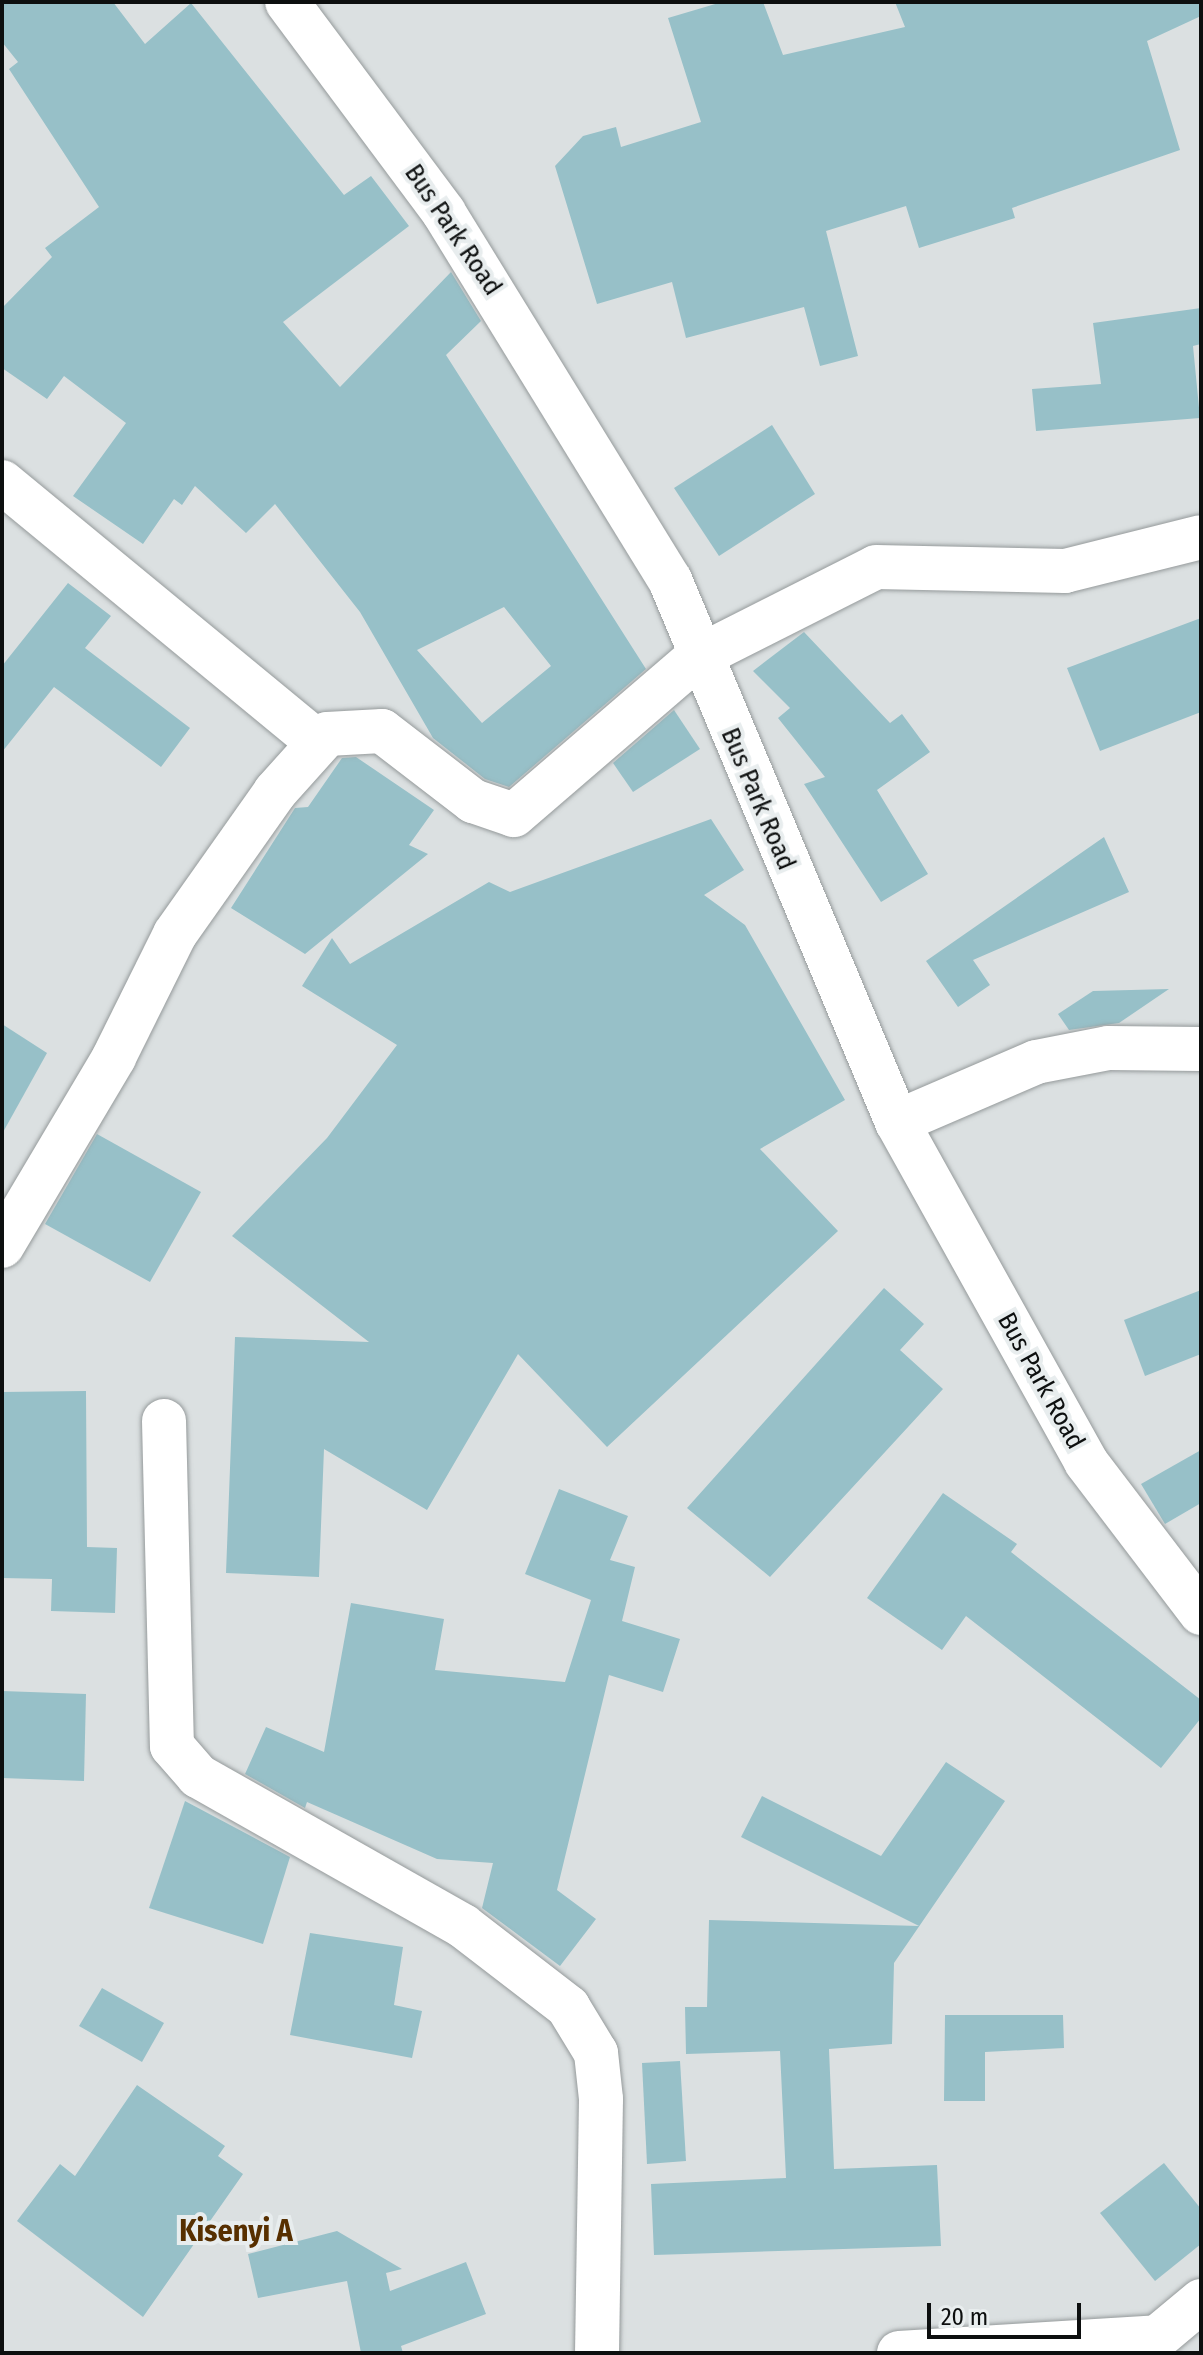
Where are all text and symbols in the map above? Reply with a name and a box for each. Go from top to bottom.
street label: Bus Park Road [398,159,508,301]
street label: Bus Park Road [714,723,802,875]
street label: Bus Park Road [991,1307,1091,1455]
district label: Kisenyi A [179,2213,293,2249]
scale bar [931,2287,1085,2337]
text: 20 m [941,2303,988,2331]

